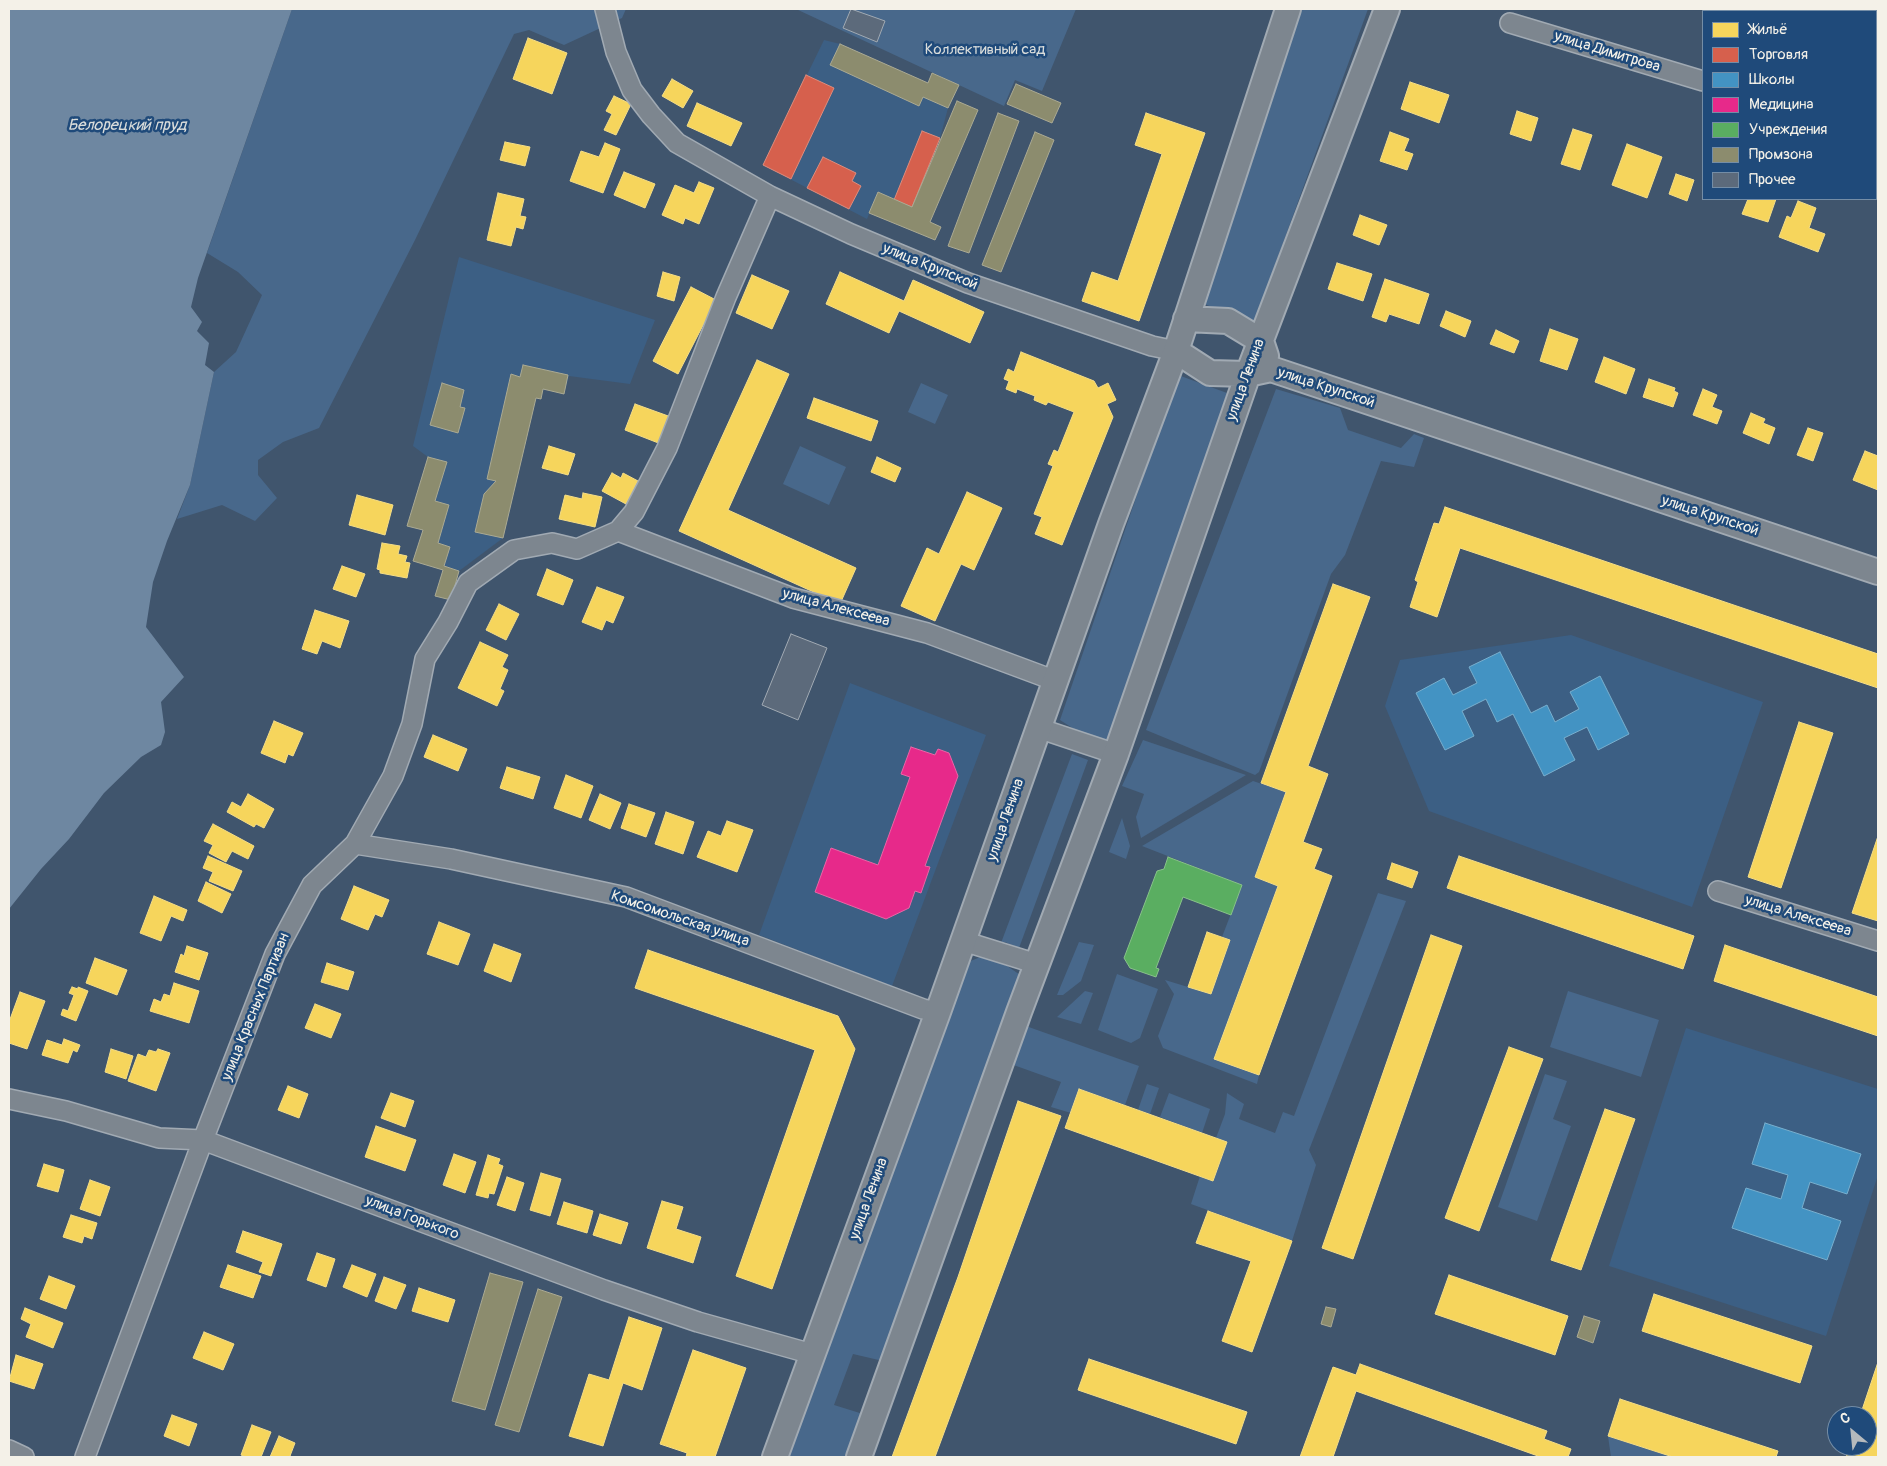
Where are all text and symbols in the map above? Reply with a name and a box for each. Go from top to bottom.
legend [1702,10,1877,200]
text: Жильё [1749,20,1788,39]
street label: улица Димитрова [1552,27,1662,77]
park label: Коллективный сад [925,41,1045,59]
text: Торговля [1749,45,1808,64]
text: Школы [1749,70,1795,89]
text: Медицина [1749,95,1813,114]
water label: Белорецкий пруд [68,116,186,136]
text: Учреждения [1749,120,1827,139]
text: Промзона [1749,145,1813,164]
text: Прочее [1749,170,1796,189]
street label: улица Крупской [880,240,980,294]
street label: улица Ленина [1223,337,1269,423]
street label: улица Крупской [1275,364,1377,412]
street label: улица Крупской [1659,492,1761,540]
street label: улица Алексеева [780,585,892,631]
street label: улица Ленина [984,777,1028,863]
street label: Комсомольская улица [609,887,751,951]
street label: улица Алексеева [1743,891,1853,941]
street label: улица Красных Партизан [218,931,294,1083]
street label: улица Ленина [846,1156,892,1242]
street label: улица Горького [363,1192,461,1244]
north arrow [1827,1406,1877,1456]
text: С [1837,1409,1853,1428]

